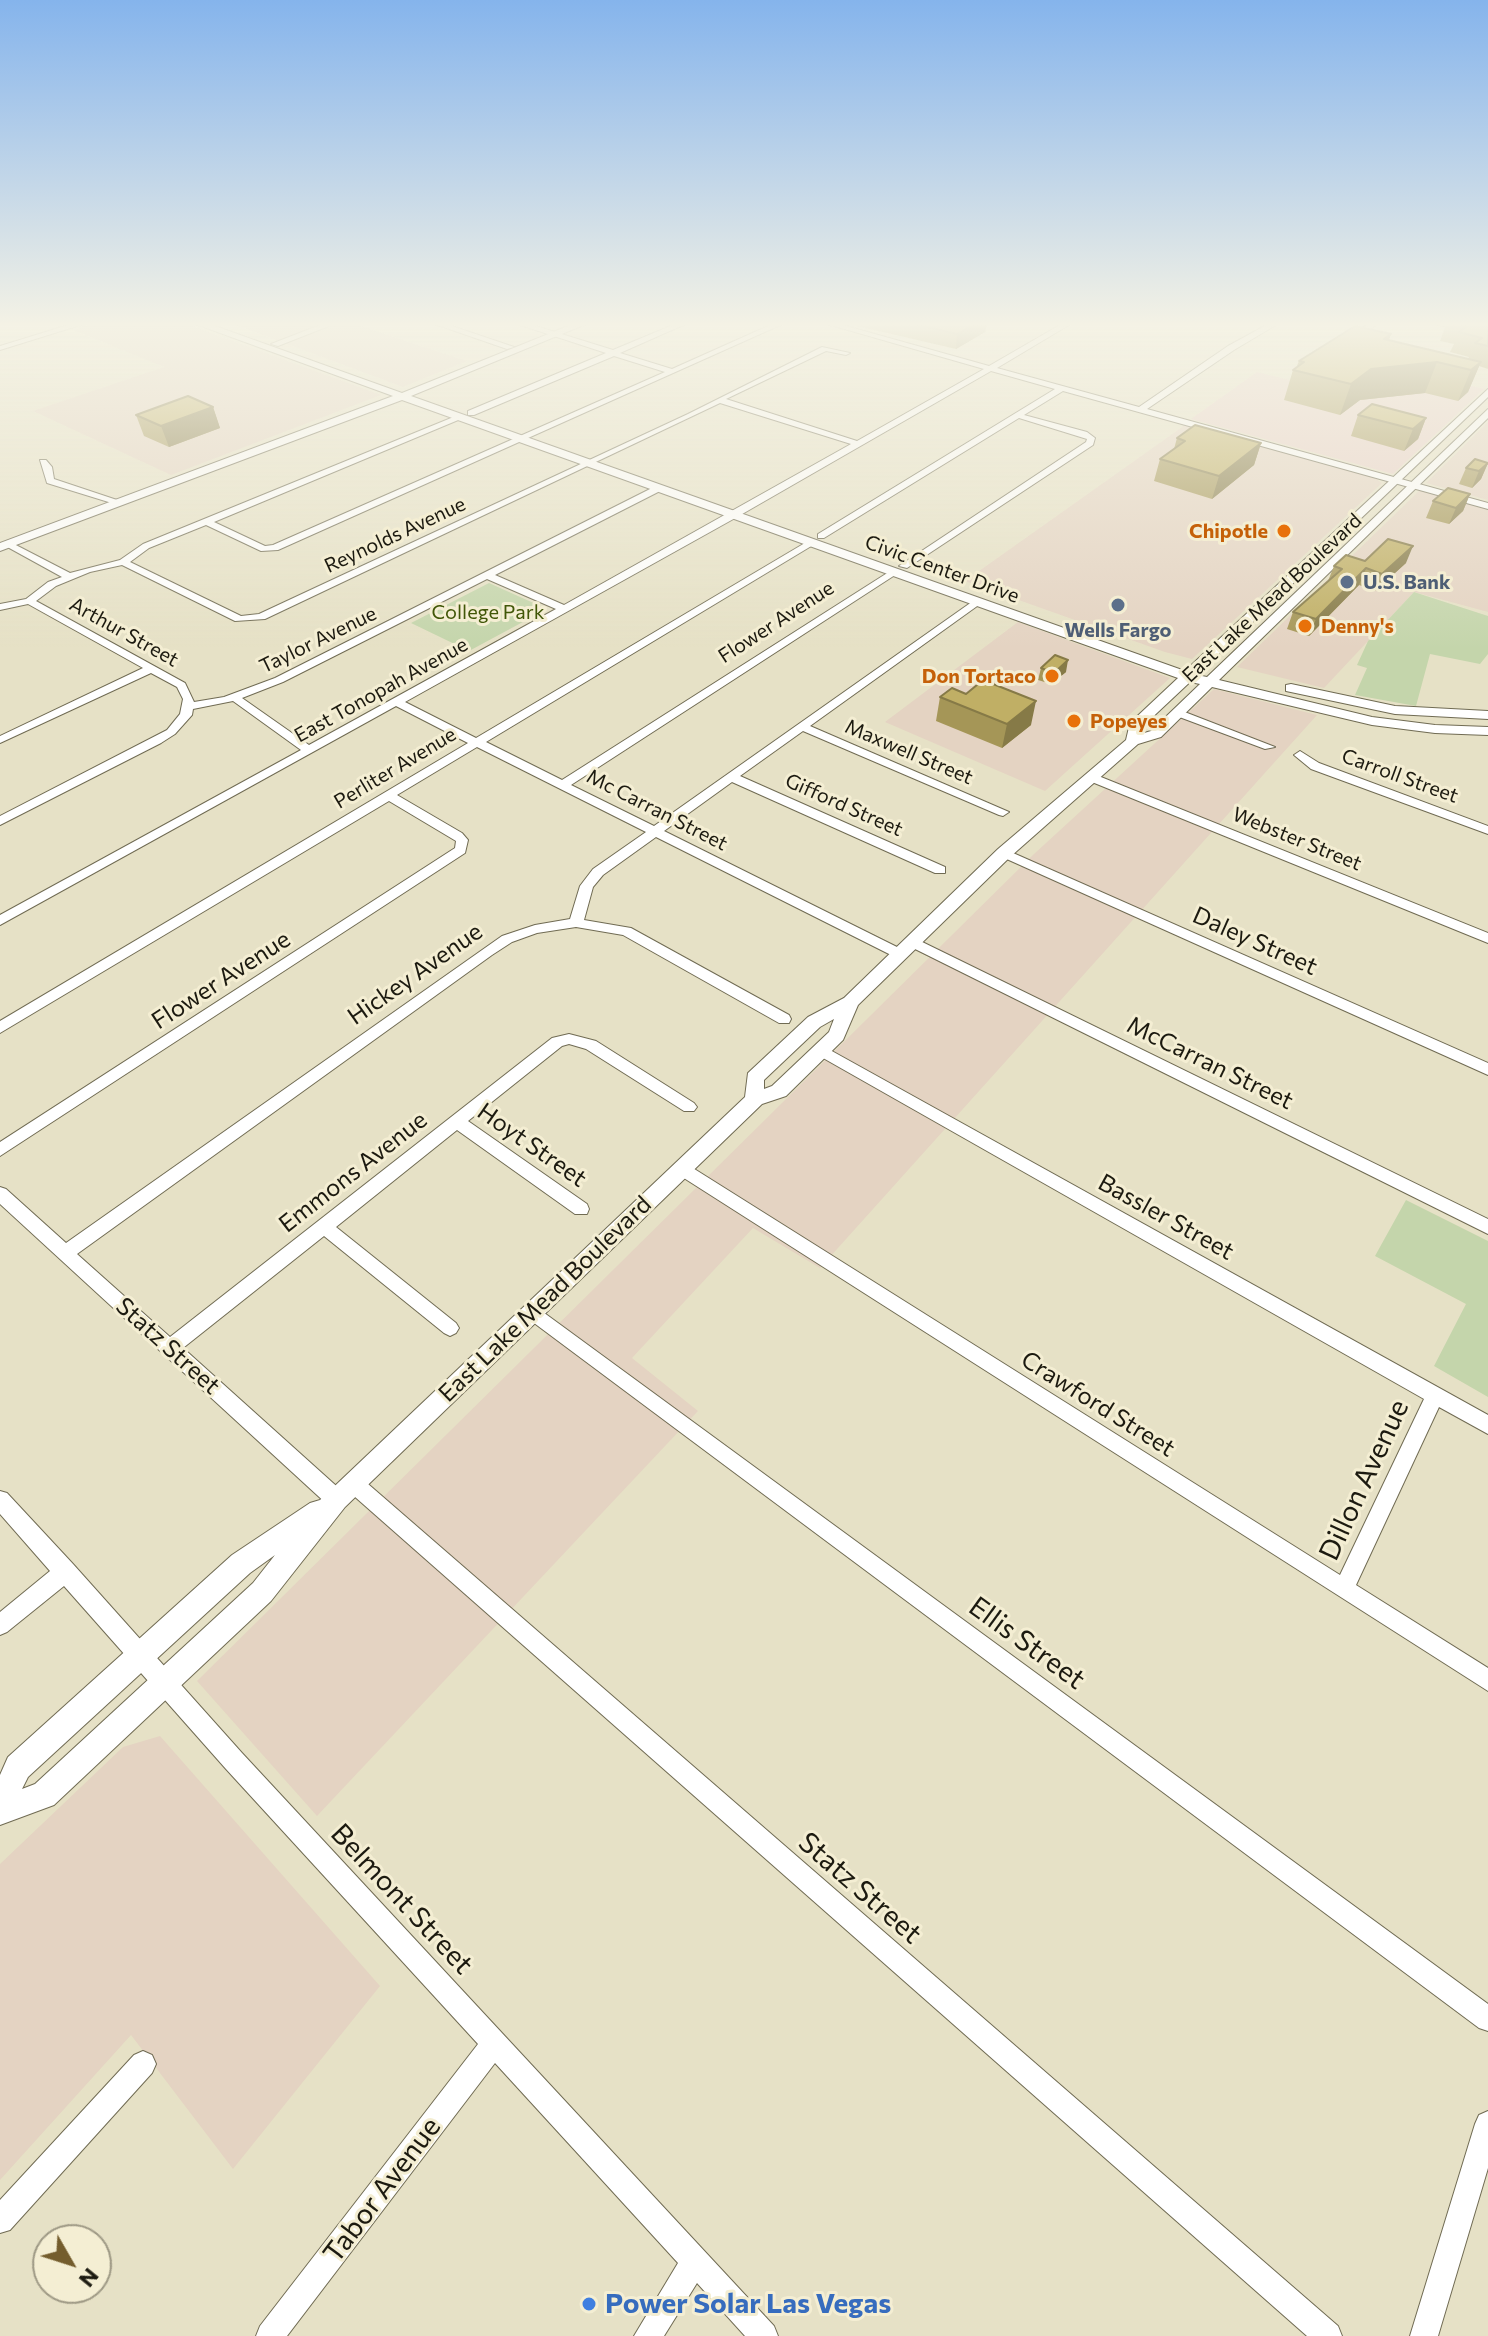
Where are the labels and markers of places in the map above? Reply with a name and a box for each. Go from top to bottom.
place label: Chipotle [1189,519,1268,543]
marker: Chipotle [1275,522,1293,540]
place label: U.S. Bank [1363,570,1450,594]
marker: U.S. Bank [1338,573,1356,591]
marker: Wells Fargo [1109,596,1127,614]
place label: Denny's [1321,614,1394,638]
marker: Denny's [1296,617,1314,635]
place label: Wells Fargo [1065,618,1171,642]
place label: Don Tortaco [922,664,1036,688]
marker: Don Tortaco [1043,667,1061,685]
place label: Popeyes [1090,709,1167,733]
marker: Popeyes [1065,712,1083,730]
place label: Power Solar Las Vegas [605,2287,891,2321]
marker: Power Solar Las Vegas [580,2295,598,2313]

